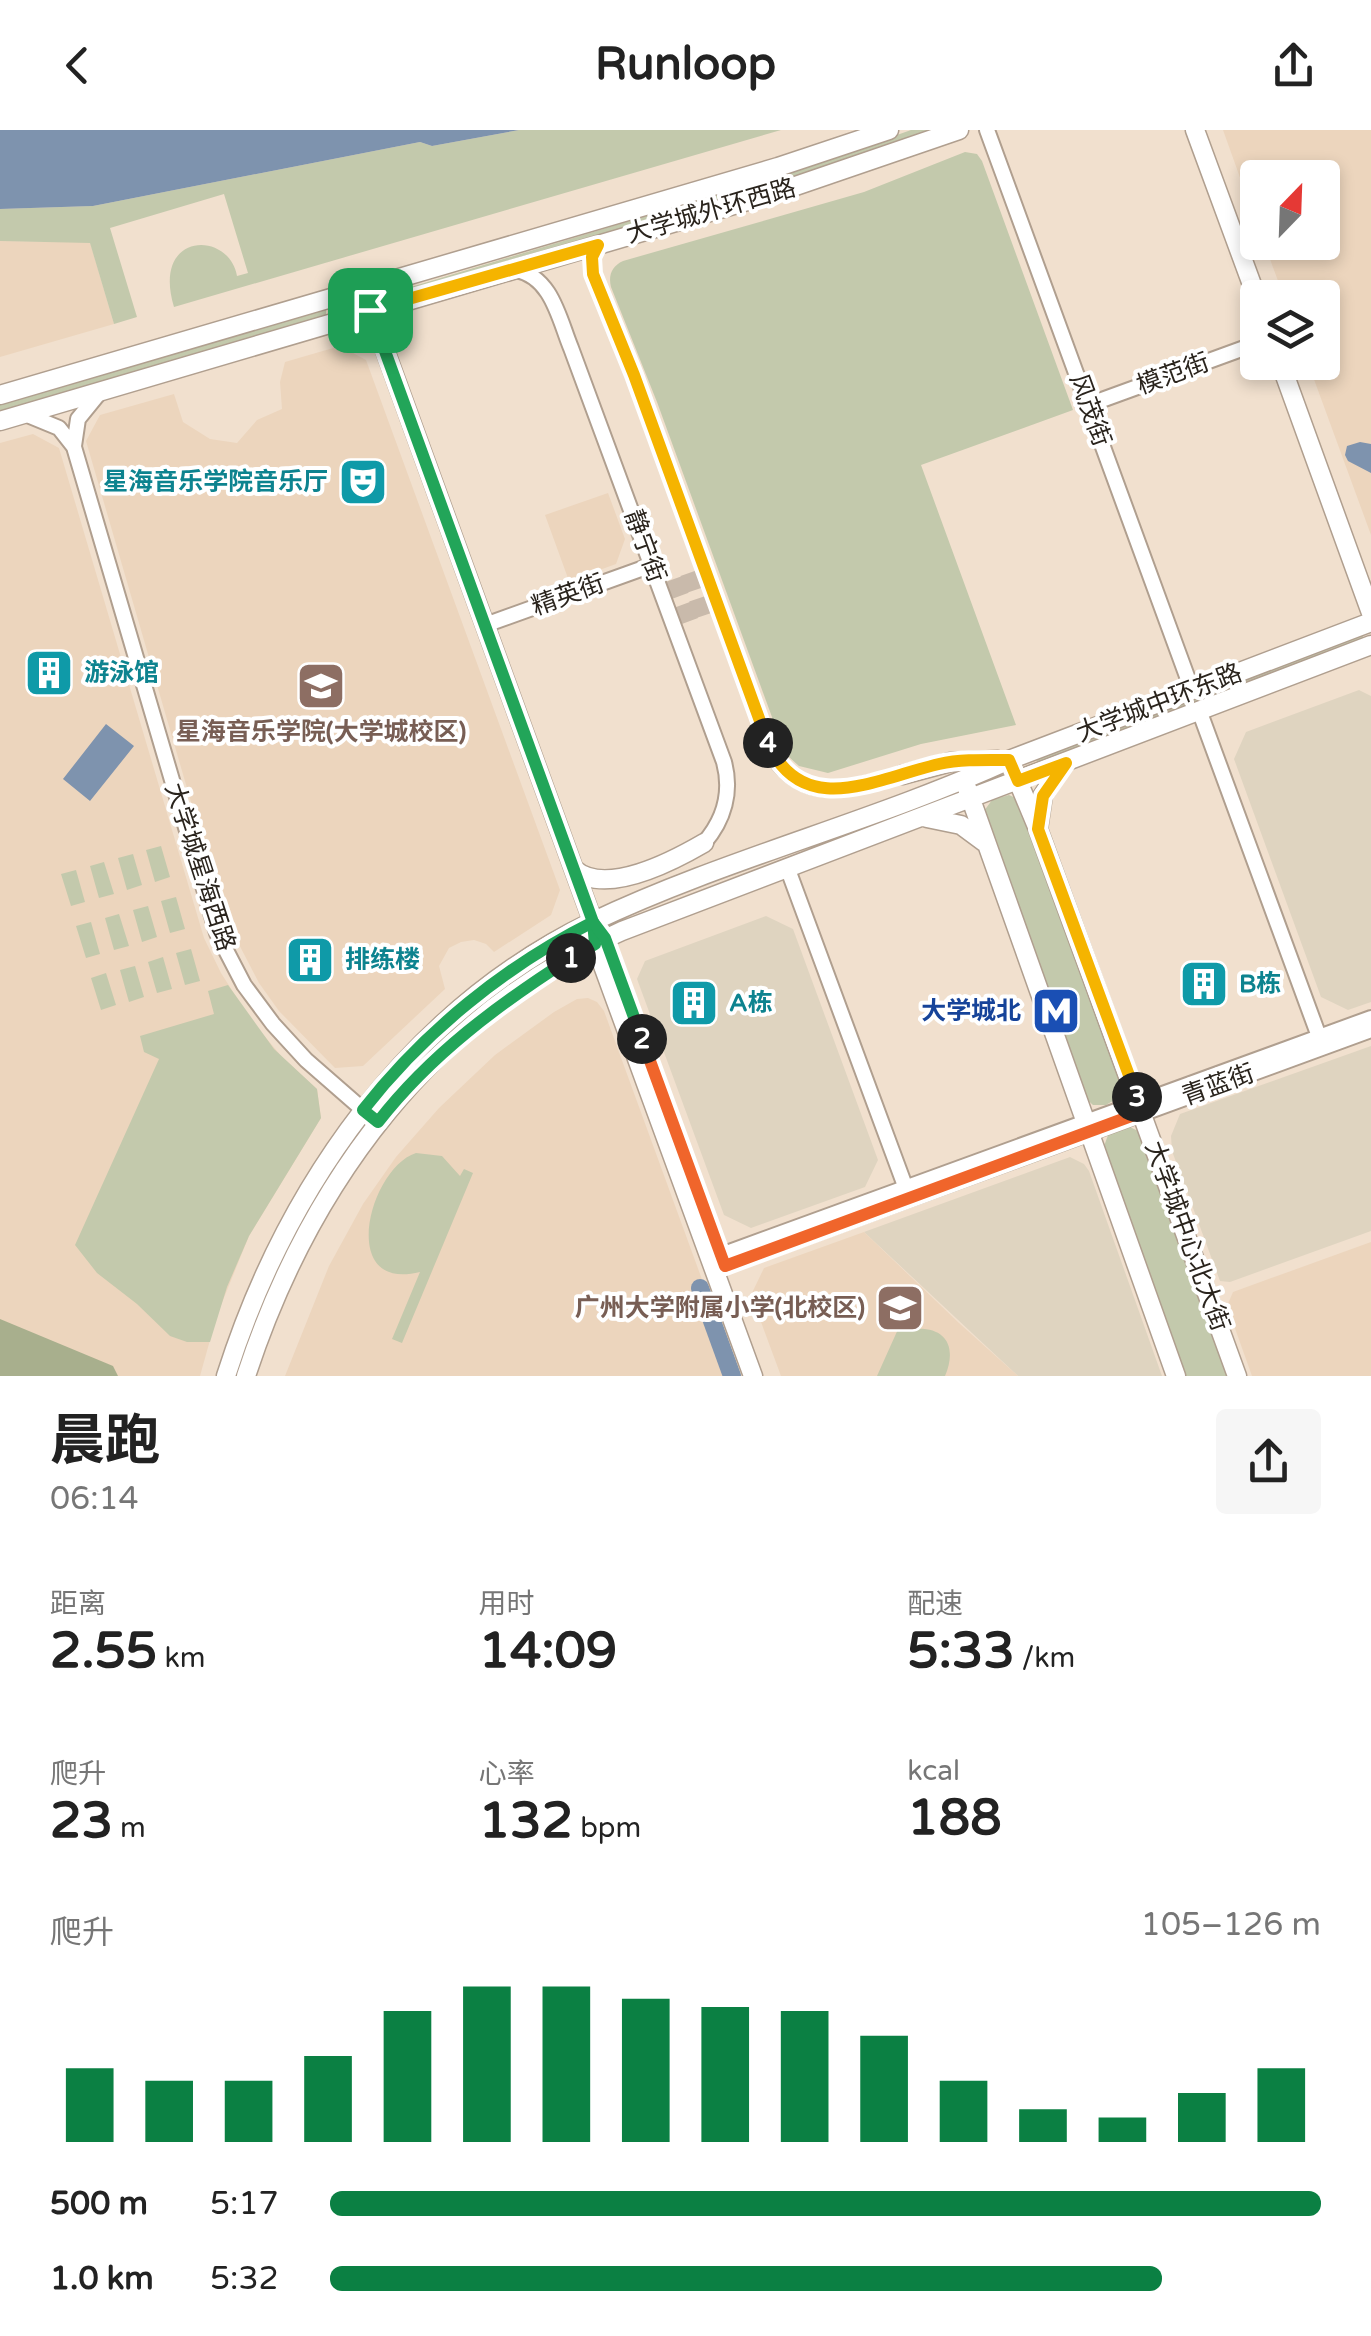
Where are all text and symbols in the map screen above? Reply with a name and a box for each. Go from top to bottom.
icon: back [50,38,105,93]
text: Runloop [595,38,776,92]
icon: share [1266,38,1321,93]
north arrow [1240,160,1340,260]
map controls [1240,160,1340,380]
street label: 大学城外环西路 [623,172,799,250]
pin [328,268,413,353]
button: layers [1240,280,1340,380]
icon: arrive [343,283,398,338]
street label: 模范街 [1133,347,1213,401]
street label: 风茂街 [1063,370,1117,450]
theatre icon: 星海音乐学院音乐厅 [337,456,389,508]
place label: 星海音乐学院音乐厅 [103,467,328,497]
street label: 静宁街 [618,506,672,586]
street label: 精英街 [528,568,608,622]
building icon: 游泳馆 [23,647,75,699]
place label: 游泳馆 [84,658,159,688]
street label: 大学城中环东路 [1072,658,1246,748]
school or university icon: 星海音乐学院(大学城校区) [295,660,347,712]
place label: 星海音乐学院(大学城校区) [176,717,466,747]
pin: 4 [743,718,793,768]
text: 4 [759,726,777,760]
street label: 大学城星海西路 [159,779,241,955]
pin: 1 [546,933,596,983]
building icon: 排练楼 [284,934,336,986]
text: 1 [562,941,580,975]
place label: 排练楼 [345,945,420,975]
building icon: B栋 [1178,958,1230,1010]
place label: B栋 [1239,969,1281,999]
building icon: A栋 [668,977,720,1029]
metro station icon: 大学城北 [1030,985,1082,1037]
place label: A栋 [729,988,773,1018]
place label: 大学城北 [921,996,1021,1026]
pin: 2 [617,1014,667,1064]
text: 2 [633,1022,651,1056]
street label: 青蓝街 [1178,1058,1258,1112]
pin: 3 [1112,1072,1162,1122]
text: 3 [1128,1080,1146,1114]
street label: 大学城中心北大街 [1139,1137,1235,1335]
school or university icon: 广州大学附属小学(北校区) [874,1282,926,1334]
place label: 广州大学附属小学(北校区) [574,1293,865,1323]
text: 晨跑 [50,1409,160,1475]
button: share [1216,1409,1321,1514]
text: 06:14 [50,1480,139,1518]
text: 距离 [50,1587,106,1621]
text: 用时 [479,1587,535,1621]
text: 配速 [907,1587,963,1621]
text: 2.55 [50,1621,157,1681]
text: 14:09 [479,1621,617,1681]
text: 5:33 [907,1621,1015,1681]
text: km [157,1641,205,1675]
text: /km [1015,1641,1075,1675]
text: kcal [907,1754,960,1788]
text: 爬升 [50,1757,106,1791]
text: 心率 [479,1757,535,1791]
text: 188 [907,1788,1002,1848]
text: 23 [50,1791,113,1851]
text: 132 [479,1791,573,1851]
text: m [113,1811,146,1845]
text: bpm [573,1811,641,1845]
text: 105–126 m [1141,1906,1321,1944]
text: 爬升 [50,1914,114,1952]
text: 500 m [50,2185,148,2223]
text: 5:17 [210,2185,279,2223]
text: 1.0 km [50,2260,154,2298]
text: 5:32 [210,2260,279,2298]

